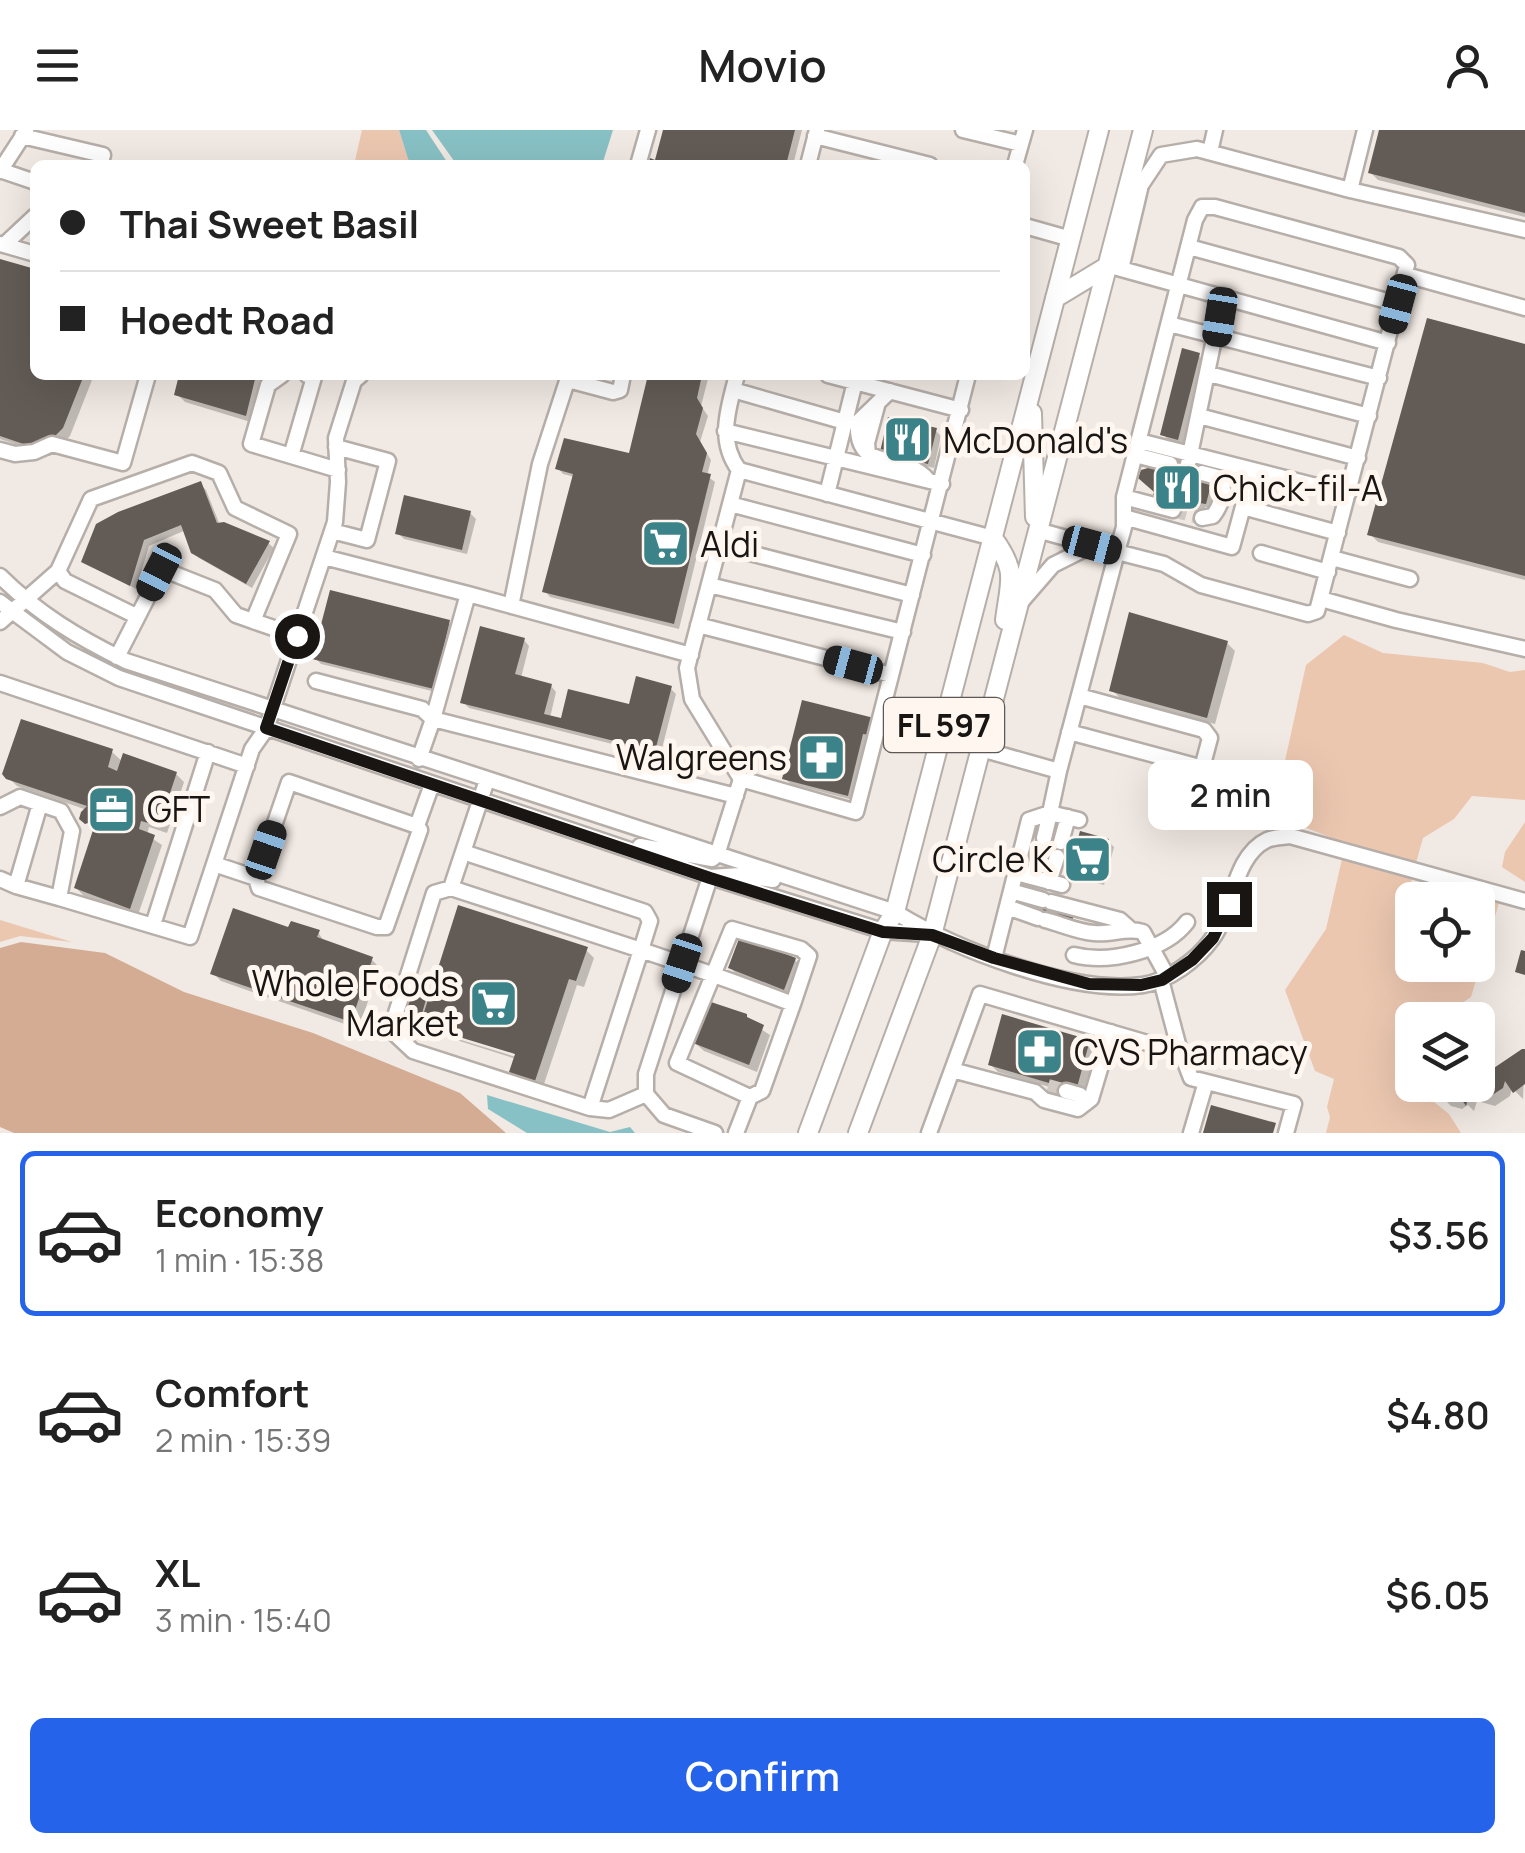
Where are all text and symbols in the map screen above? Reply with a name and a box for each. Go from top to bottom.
text: Movio [698,34,827,96]
icon: menu [30,38,85,93]
icon: person [1440,38,1495,93]
text: Thai Sweet Basil [120,197,419,249]
car [1376,271,1420,337]
car [1200,285,1240,349]
text: Hoedt Road [120,293,335,345]
restaurant icon: McDonald's [882,414,934,466]
place label: McDonald's [943,416,1128,464]
restaurant icon: Chick-fil-A [1152,462,1204,514]
place label: Chick-fil-A [1213,464,1383,512]
supermarket icon: Aldi [639,518,691,570]
place label: Aldi [700,520,759,568]
car [1059,523,1125,567]
car [132,538,186,606]
route start [275,614,320,659]
car [820,643,886,687]
road number: FL 597 [884,698,1004,752]
pharmacy icon: Walgreens [796,731,848,783]
place label: Walgreens [616,733,787,781]
callout: 2 min [1146,759,1312,829]
text: 2 min [1190,773,1271,817]
office icon: GFT [86,783,138,835]
place label: GFT [147,785,210,833]
car [242,817,290,883]
supermarket icon: Circle K [1062,833,1114,885]
place label: Circle K [932,835,1053,883]
route end [1207,882,1252,927]
map controls [1395,882,1495,1102]
button: locate [1395,882,1495,982]
car [658,930,706,996]
place label: Whole Foods Market [252,959,459,1047]
supermarket icon: Whole Foods Market [468,977,520,1029]
button: layers [1395,1002,1495,1102]
pharmacy icon: CVS Pharmacy [1013,1026,1065,1078]
place label: CVS Pharmacy [1074,1028,1308,1076]
text: Economy [155,1186,324,1238]
icon: car [35,1189,125,1279]
text: $3.56 [1388,1208,1490,1260]
text: 1 min · 15:38 [155,1238,324,1282]
text: Comfort [155,1366,309,1418]
icon: car [35,1369,125,1459]
text: $4.80 [1386,1388,1490,1440]
text: 2 min · 15:39 [155,1418,331,1462]
text: XL [155,1546,200,1598]
icon: car [35,1549,125,1639]
text: $6.05 [1386,1568,1490,1620]
text: 3 min · 15:40 [155,1598,332,1642]
button: Confirm [30,1718,1495,1833]

